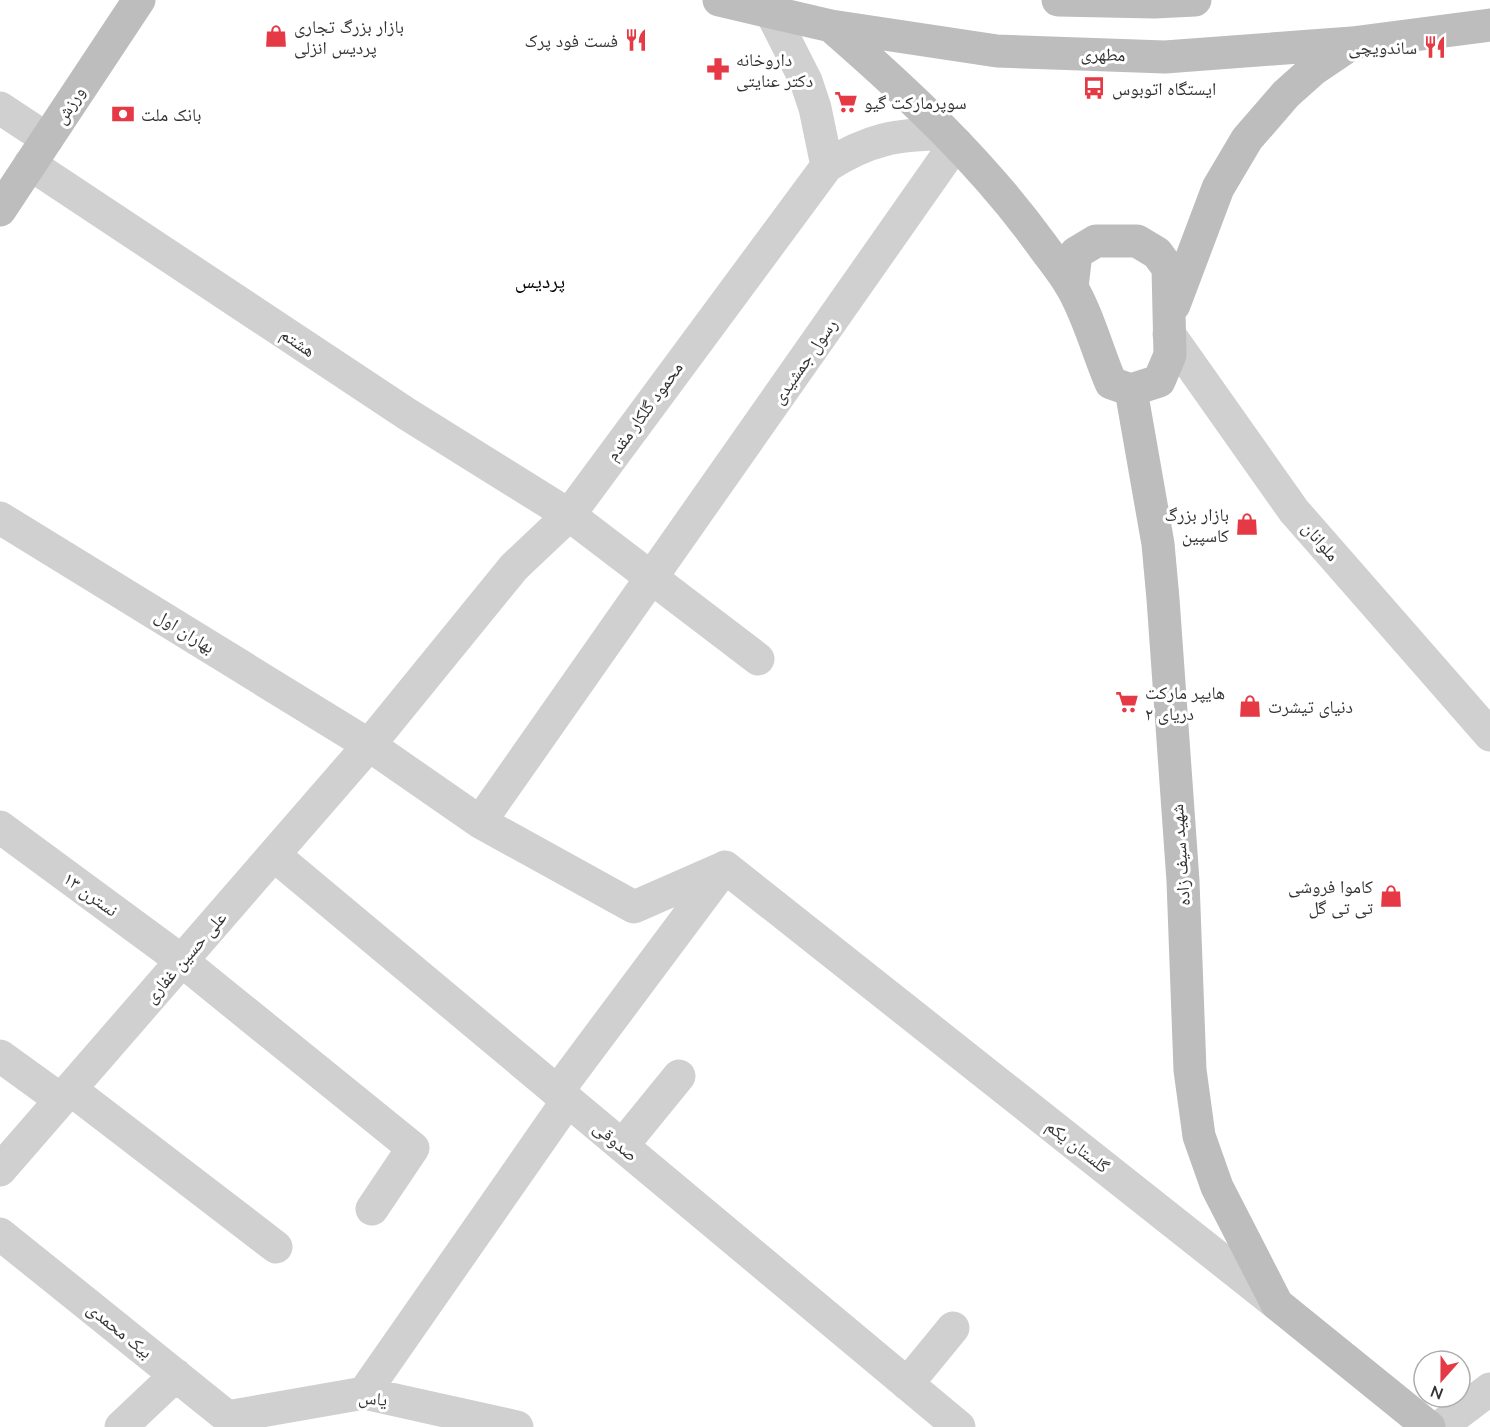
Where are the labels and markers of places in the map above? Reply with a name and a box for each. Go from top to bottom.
place label: بازار بزرگ تجاری پردیس انزلی [294,15,404,59]
shop icon: بازار بزرگ تجاری پردیس انزلی [263,23,289,49]
restaurant icon: فست فود پرک [623,27,649,53]
place label: فست فود پرک [525,29,618,52]
restaurant icon: ساندویچی [1422,34,1448,60]
place label: ساندویچی [1348,36,1417,59]
place label: داروخانه دکتر عنایتی [736,48,813,92]
pharmacy icon: داروخانه دکتر عنایتی [705,56,731,82]
bus stop icon: ایستگاه اتوبوس [1081,75,1107,101]
place label: ایستگاه اتوبوس [1112,77,1216,100]
supermarket icon: سوپرمارکت گیو [833,89,859,115]
place label: سوپرمارکت گیو [864,91,967,114]
bank icon: بانک ملت [110,101,136,127]
place label: بانک ملت [141,103,201,126]
place label: بازار بزرگ کاسپین [1164,503,1230,547]
shop icon: بازار بزرگ کاسپین [1234,511,1260,537]
place label: هایپر مارکت دریای ۲ [1145,681,1225,725]
supermarket icon: هایپر مارکت دریای ۲ [1114,689,1140,715]
shop icon: دنیای تیشرت [1237,693,1263,719]
place label: دنیای تیشرت [1268,695,1353,718]
place label: کاموا فروشی تی تی گل [1288,875,1374,919]
shop icon: کاموا فروشی تی تی گل [1378,883,1404,909]

